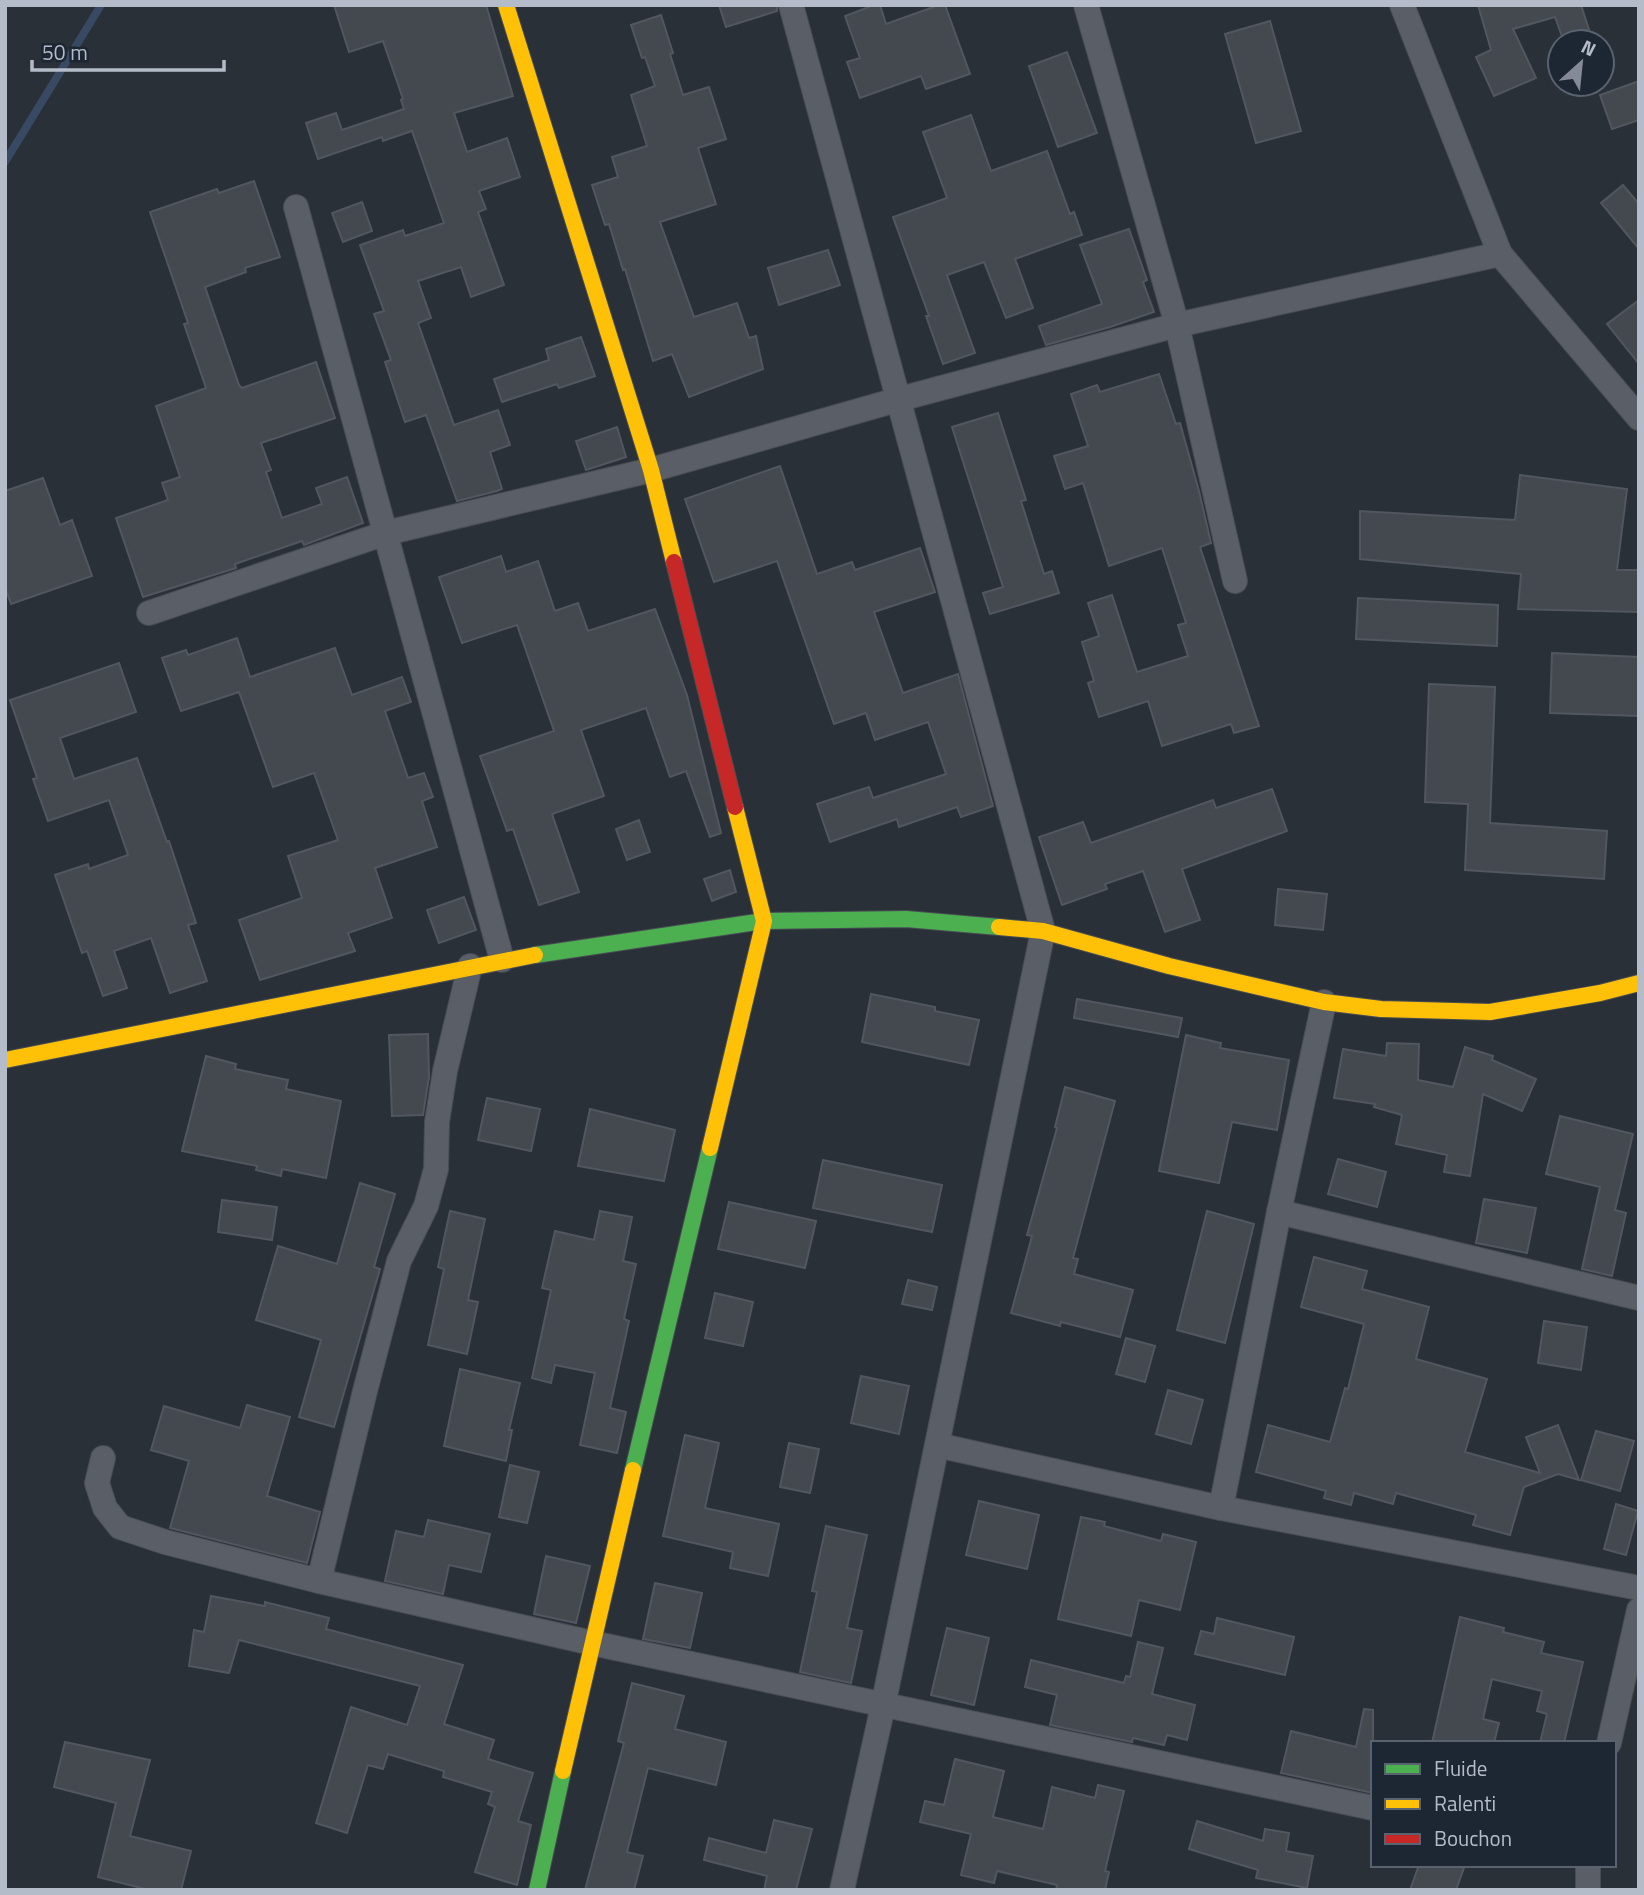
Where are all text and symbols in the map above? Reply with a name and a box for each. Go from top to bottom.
scale bar [32,28,224,72]
north arrow [1546,28,1616,98]
text: N [1576,31,1601,63]
text: 50 m [42,36,88,68]
legend [1371,1741,1616,1867]
text: Fluide [1434,1752,1487,1784]
text: Ralenti [1434,1787,1496,1819]
text: Bouchon [1434,1822,1512,1854]

